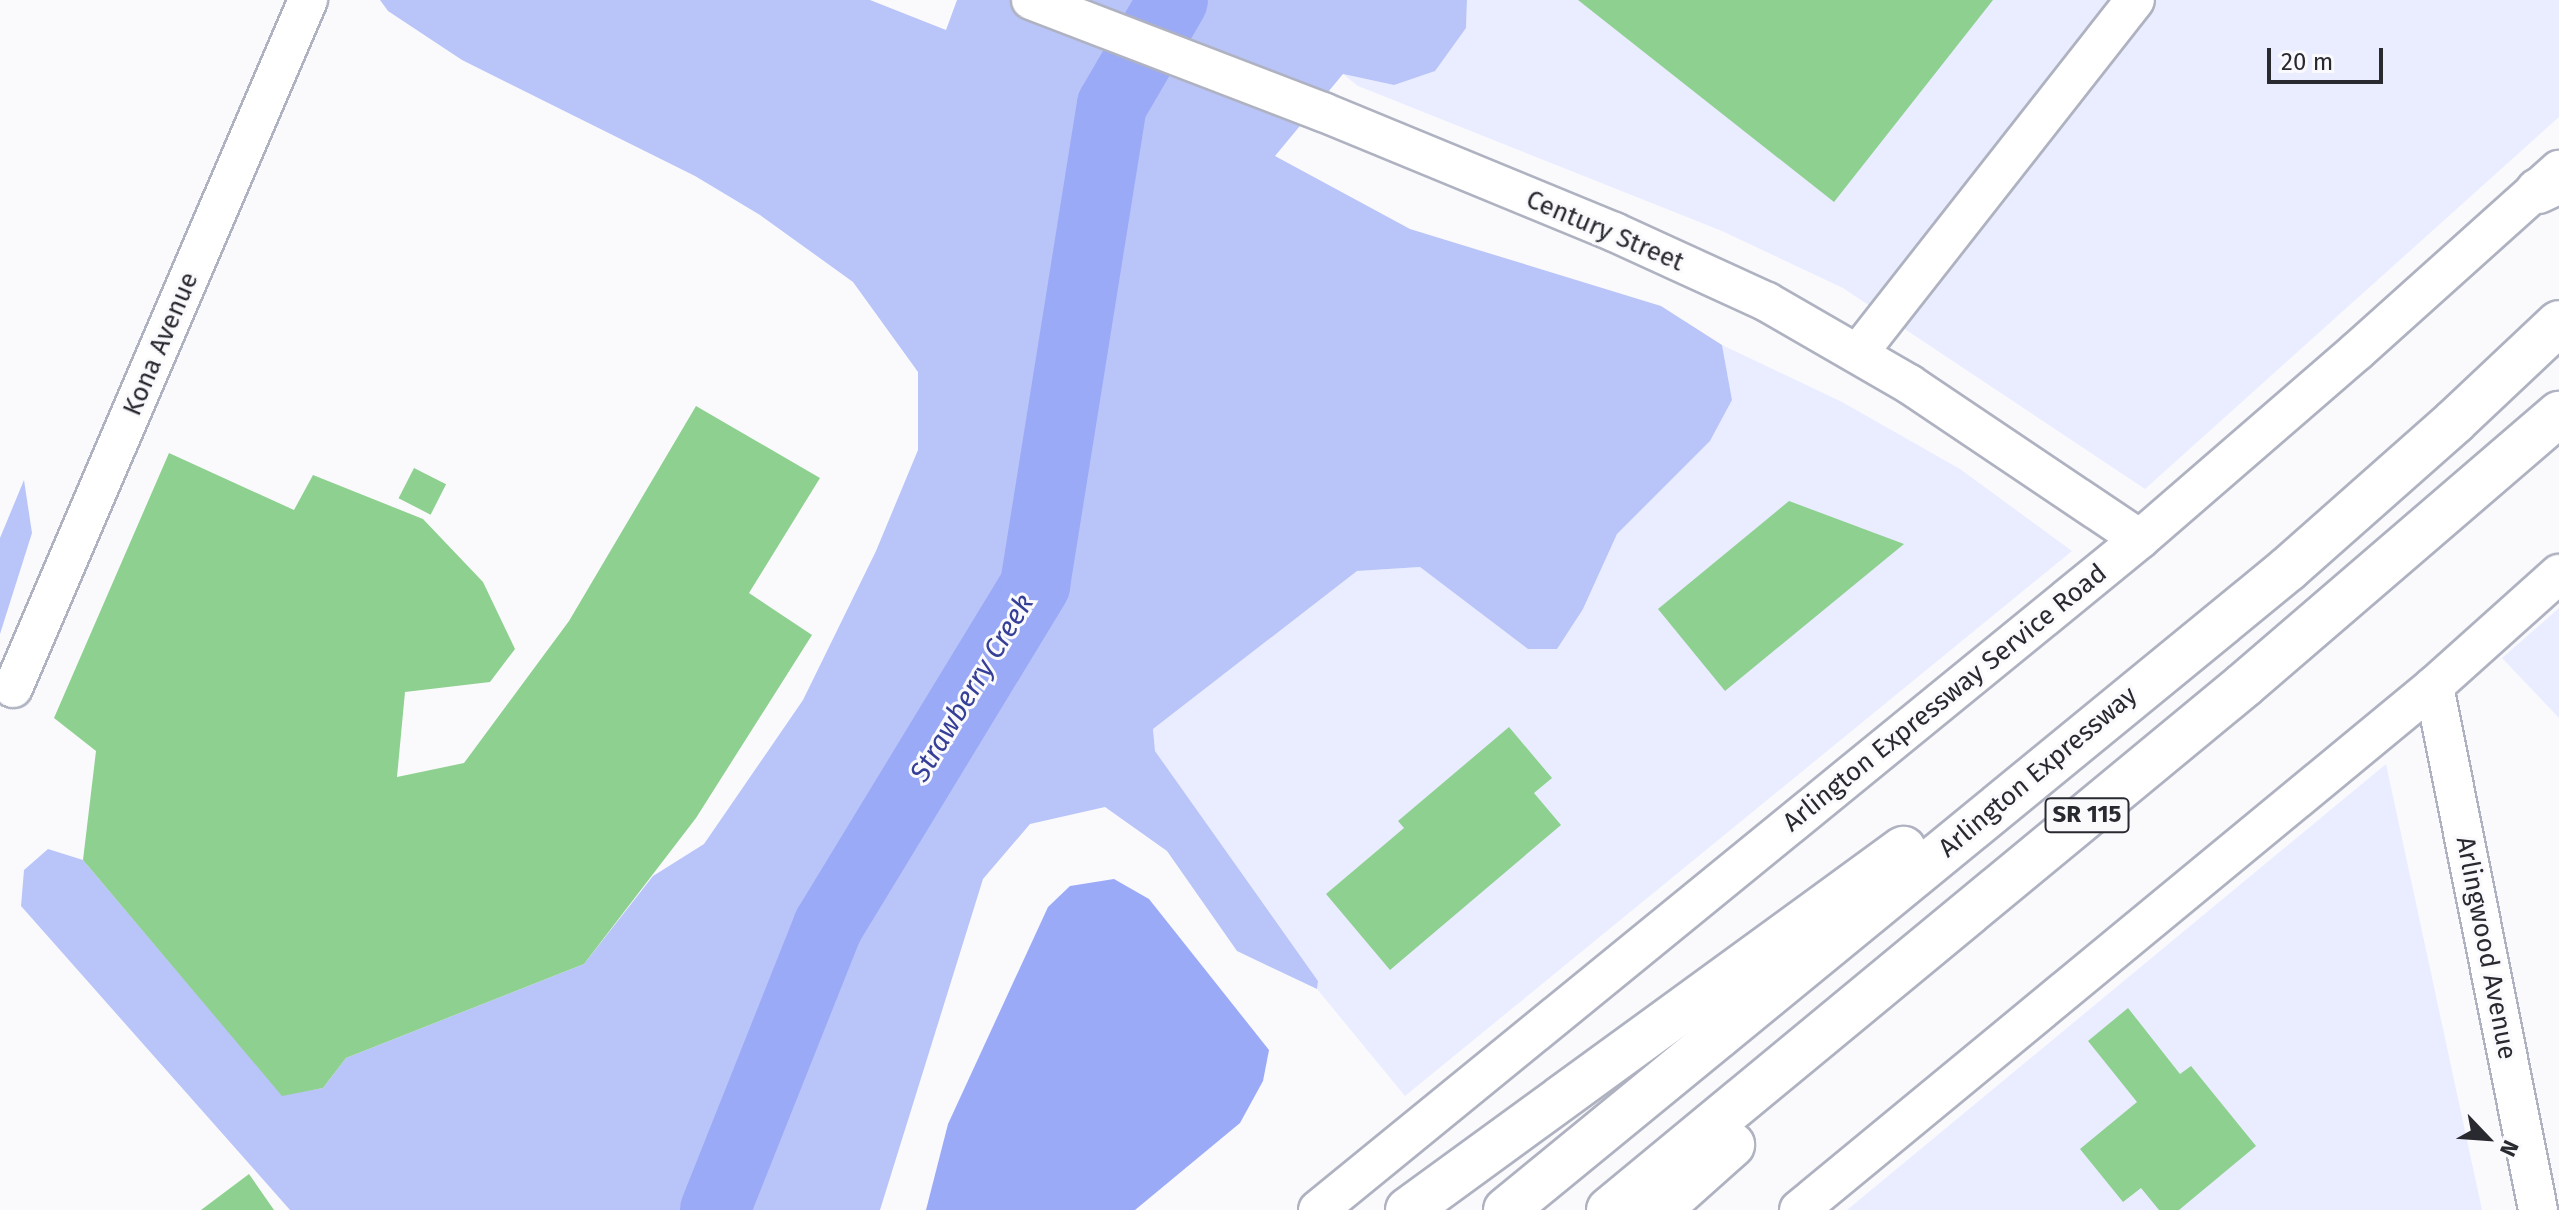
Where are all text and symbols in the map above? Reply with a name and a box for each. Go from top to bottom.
scale bar [2271,32,2387,82]
text: 20 m [2281,48,2333,76]
street label: Century Street [1521,184,1689,278]
street label: Kona Avenue [117,268,205,420]
street label: Arlington Expressway Service Road [1777,558,2113,838]
water label: Strawberry Creek [903,588,1041,788]
street label: Arlington Expressway [1933,680,2143,864]
road number: SR 115 [2043,795,2131,835]
street label: Arlingwood Avenue [2449,834,2523,1062]
north arrow [2447,1098,2527,1178]
text: N [2494,1136,2525,1161]

